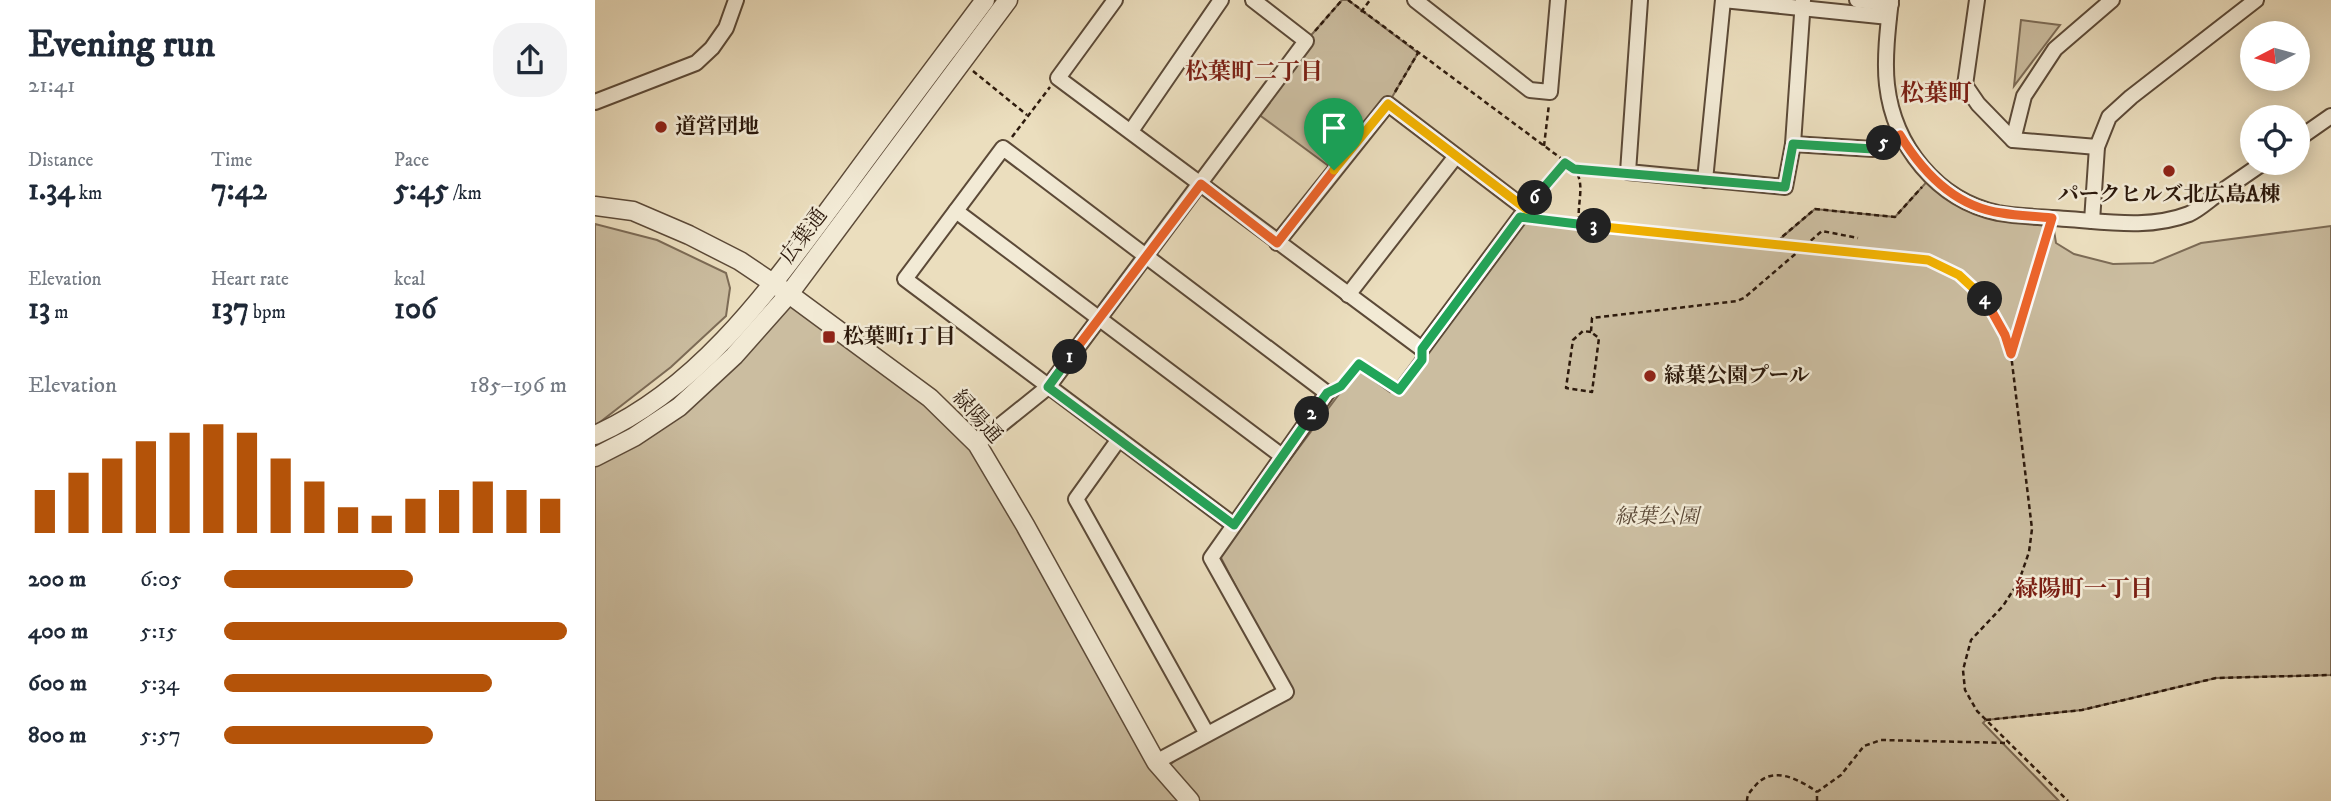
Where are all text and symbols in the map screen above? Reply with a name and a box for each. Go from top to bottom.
text: Evening run [28,21,215,69]
north arrow [2240,21,2310,91]
map controls [2240,21,2310,175]
button: share [493,23,567,97]
district label: 松葉町二丁目 [1185,58,1323,87]
text: 21:41 [28,71,75,100]
district label: 松葉町 [1900,79,1972,109]
pin [1304,98,1364,170]
button: locate [2240,105,2310,175]
icon: arrive [1315,109,1353,147]
place label: 道営団地 [675,114,759,140]
marker: 道営団地 [653,119,669,135]
pin: 5 [1867,125,1901,160]
text: 5 [1879,131,1888,154]
text: Distance [28,149,93,172]
text: Time [211,149,252,172]
text: Pace [394,149,429,172]
marker: パークヒルズ北広島A棟 [2161,163,2177,179]
text: 1.34 [28,172,75,209]
text: 7:42 [211,172,267,209]
text: 5:45 [394,172,449,209]
pin: 6 [1517,180,1553,216]
text: km [75,182,102,205]
text: /km [449,182,482,205]
place label: パークヒルズ北広島A棟 [2058,182,2280,208]
text: 6 [1530,186,1539,209]
street label: 広葉通 [775,203,833,269]
pin: 3 [1577,208,1611,244]
text: 3 [1590,214,1597,237]
text: Elevation [28,268,102,291]
text: Heart rate [211,268,289,291]
text: kcal [394,268,425,291]
pin: 4 [1967,282,2003,316]
text: 4 [1979,287,1990,310]
text: 13 [28,291,50,328]
text: 137 [211,291,249,328]
text: 106 [394,291,437,328]
text: m [50,301,69,324]
text: bpm [249,301,286,324]
place label: 松葉町1丁目 [843,324,956,350]
marker: 松葉町1丁目 [821,329,837,345]
pin: 1 [1053,340,1087,374]
text: 1 [1066,345,1073,368]
place label: 緑葉公園プール [1664,363,1810,389]
marker: 緑葉公園プール [1642,368,1658,384]
text: Elevation [28,371,117,400]
text: 185–196 m [469,371,567,400]
street label: 緑陽通 [946,385,1008,449]
pin: 2 [1295,396,1329,432]
text: 2 [1307,402,1316,425]
park label: 緑葉公園 [1615,504,1702,530]
text: 200 m [28,565,86,594]
text: 6:05 [140,565,182,594]
district label: 緑陽町一丁目 [2015,575,2153,604]
text: 400 m [28,617,88,646]
text: 5:15 [140,617,177,646]
text: 600 m [28,669,87,698]
text: 5:34 [140,669,179,698]
text: 800 m [28,721,86,750]
text: 5:57 [140,721,181,750]

